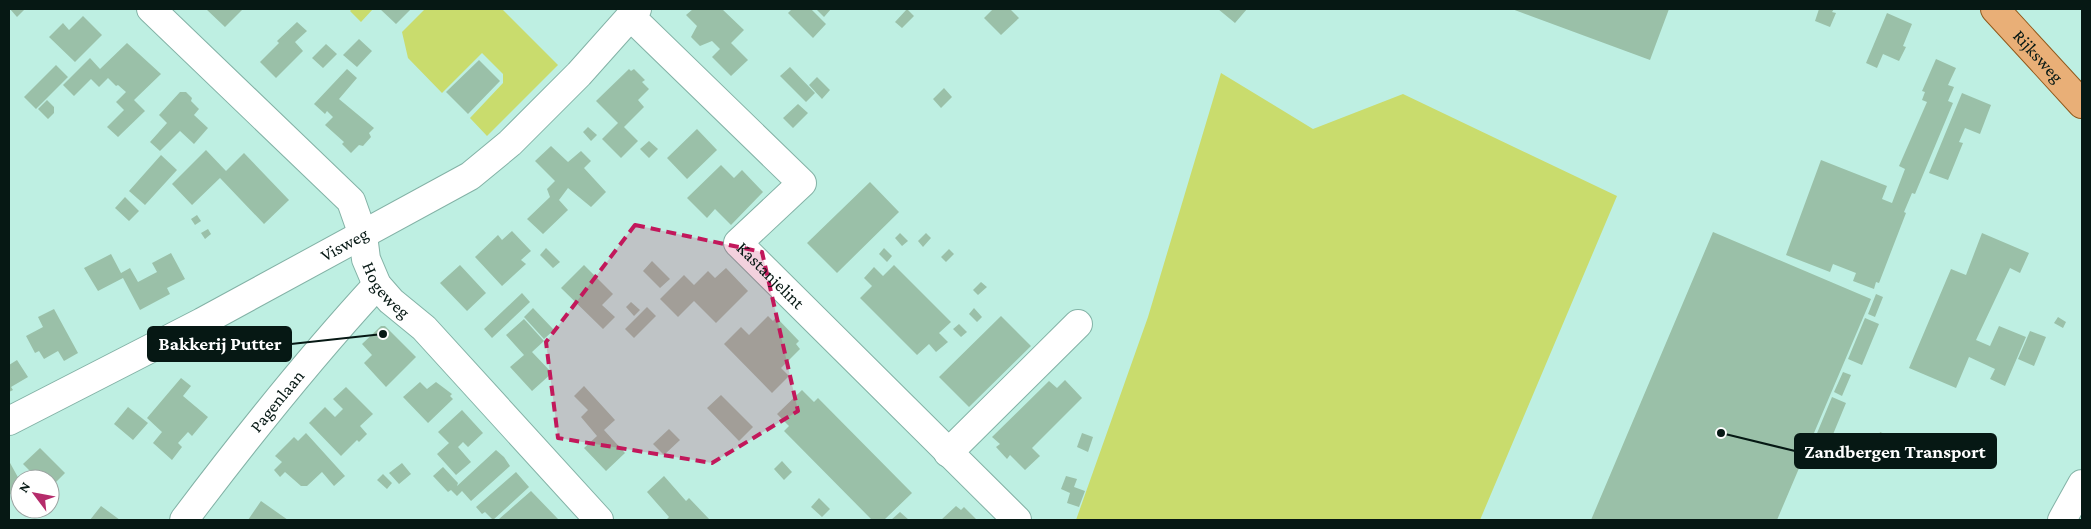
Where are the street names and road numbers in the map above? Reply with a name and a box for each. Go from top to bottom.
street label: Rijksweg [2009,26,2068,87]
street label: Visweg [317,223,372,266]
street label: Kastanjelint [733,238,809,314]
street label: Hogeweg [358,259,414,323]
street label: Pagenlaan [246,366,308,436]

